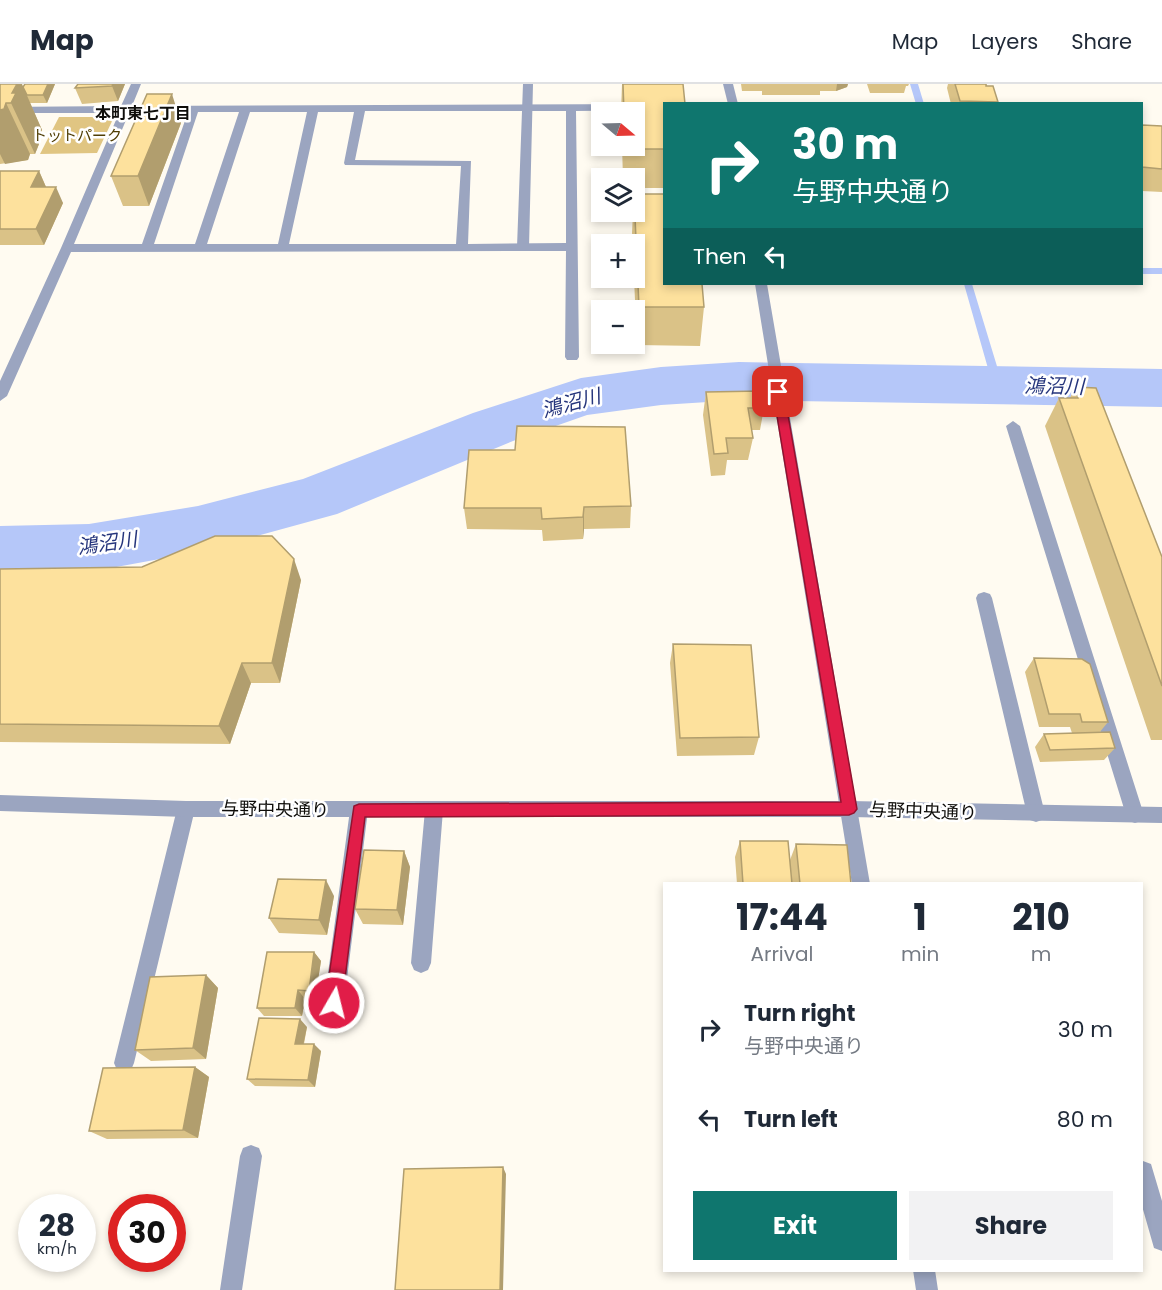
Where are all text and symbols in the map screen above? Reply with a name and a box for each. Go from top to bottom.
text: Map [30,21,94,60]
text: Map [892,27,938,56]
text: Layers [971,27,1038,56]
text: Share [1071,27,1132,56]
district label: 本町東七丁目 [95,102,191,125]
north arrow [591,102,645,156]
map controls [591,102,645,354]
text: 30 m [792,115,898,174]
park label: トットパーク [32,125,122,146]
icon: right [693,126,771,204]
button: layers [591,168,645,222]
text: 与野中央通り [792,173,954,210]
button: + [591,234,645,288]
icon: left [759,240,792,273]
text: Then [693,241,747,272]
button: − [591,300,645,354]
pin [752,366,803,417]
water label: 鴻沼川 [1024,371,1086,401]
icon: arrive [761,375,794,408]
water label: 鴻沼川 [538,381,606,424]
water label: 鴻沼川 [75,525,141,561]
street label: 与野中央通り [221,796,329,822]
street label: 与野中央通り [869,797,977,825]
text: 17:44 [736,892,828,943]
text: 1 [913,892,927,943]
text: 210 [1012,892,1070,943]
text: Arrival [750,940,813,968]
text: min [901,940,939,968]
text: m [1031,940,1051,968]
position arrow [302,971,366,1035]
text: Turn right [744,998,855,1029]
icon: right [693,1013,726,1046]
text: 30 m [1058,1014,1113,1045]
text: 与野中央通り [744,1032,864,1060]
icon: left [693,1103,726,1136]
text: Turn left [744,1104,838,1135]
text: 80 m [1057,1104,1113,1135]
button: Exit [693,1191,897,1260]
button: Share [909,1191,1113,1260]
speed limit sign: 30 [108,1194,186,1272]
text: 28 [39,1204,75,1247]
text: km/h [37,1238,77,1259]

